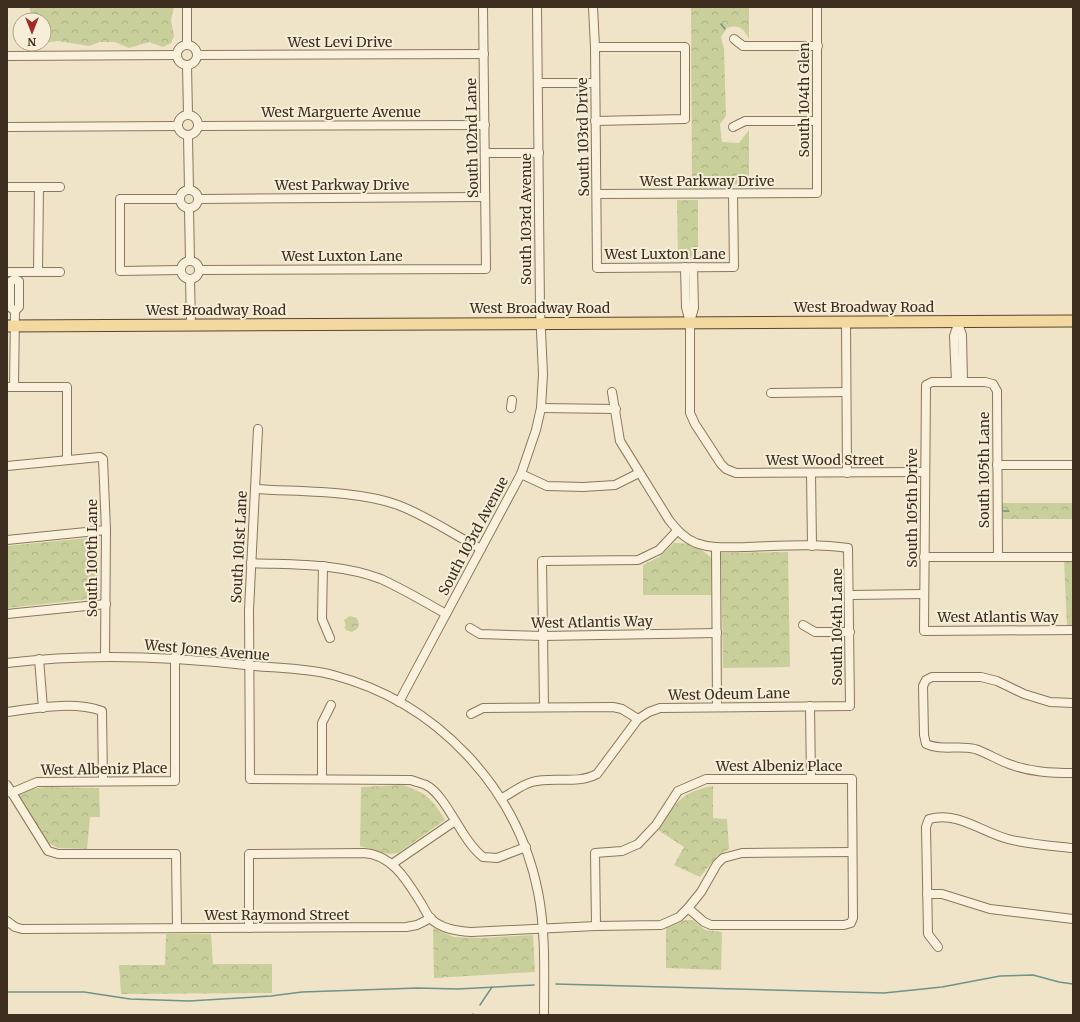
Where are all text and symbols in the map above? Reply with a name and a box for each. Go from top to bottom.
north arrow [12,12,52,52]
street label: West Levi Drive [287,33,392,51]
text: N [27,35,36,49]
street label: South 104th Glen [795,42,813,158]
street label: South 103rd Drive [573,77,593,197]
street label: South 102nd Lane [462,78,482,198]
street label: West Marguerte Avenue [260,103,421,121]
street label: South 103rd Avenue [517,153,535,285]
street label: West Parkway Drive [639,172,774,190]
street label: West Parkway Drive [274,176,409,194]
street label: West Luxton Lane [603,245,726,263]
street label: West Luxton Lane [280,247,403,265]
street label: West Broadway Road [793,298,935,316]
street label: West Broadway Road [469,299,611,317]
street label: West Broadway Road [145,301,287,319]
street label: South 105th Lane [975,412,993,528]
street label: South 105th Drive [903,448,921,568]
street label: West Wood Street [765,451,885,469]
street label: South 103rd Avenue [434,474,512,598]
street label: South 101st Lane [227,490,251,604]
street label: South 100th Lane [83,499,101,617]
street label: South 104th Lane [828,568,846,686]
street label: West Atlantis Way [936,608,1060,626]
street label: West Atlantis Way [530,612,654,632]
street label: West Jones Avenue [143,635,270,664]
street label: West Odeum Lane [667,684,790,704]
street label: West Albeniz Place [715,757,842,775]
street label: West Albeniz Place [40,759,167,779]
street label: West Raymond Street [204,906,350,924]

